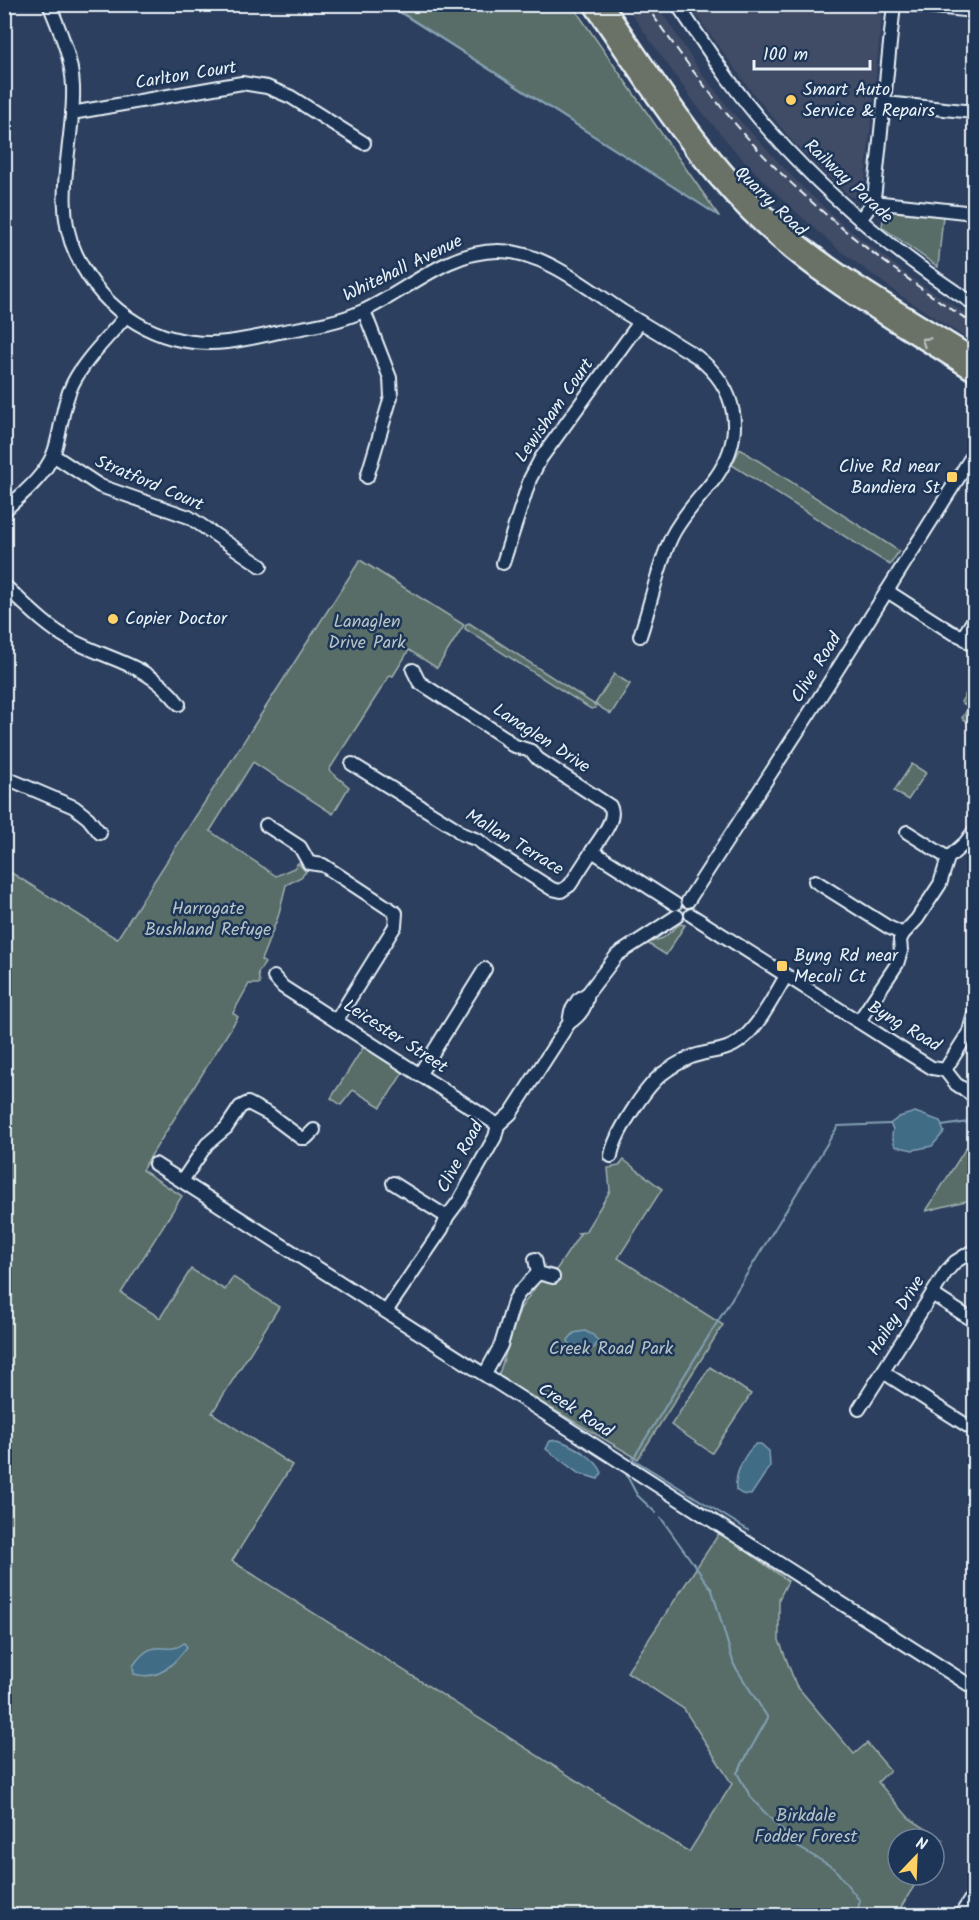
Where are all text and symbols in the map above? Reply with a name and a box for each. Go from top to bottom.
scale bar [754,33,870,71]
text: 100 m [763,41,808,70]
street label: Carlton Court [133,54,240,98]
place label: Smart Auto Service & Repairs [803,76,936,126]
marker: Smart Auto Service & Repairs [784,93,798,107]
street label: Railway Parade [797,133,899,231]
street label: Quarry Road [727,160,814,245]
street label: Whitehall Avenue [338,227,468,311]
one-way arrow [921,337,931,349]
street label: Lewisham Court [508,352,602,469]
street label: Stratford Court [90,448,209,520]
place label: Clive Rd near Bandiera St [839,453,941,503]
marker: Clive Rd near Bandiera St [945,470,959,484]
place label: Copier Doctor [125,605,228,634]
park label: Lanaglen Drive Park [328,608,406,658]
marker: Copier Doctor [106,612,120,626]
street label: Clive Road [784,626,851,709]
street label: Lanaglen Drive [486,696,596,782]
street label: Mallan Terrace [459,802,569,884]
park label: Harrogate Bushland Refuge [145,895,271,945]
place label: Byng Rd near Mecoli Ct [794,942,899,992]
marker: Byng Rd near Mecoli Ct [775,959,789,973]
street label: Leicester Street [337,992,454,1082]
street label: Byng Road [862,994,947,1061]
street label: Clive Road [430,1115,493,1198]
street label: Hailey Drive [861,1270,933,1362]
park label: Creek Road Park [549,1335,674,1364]
street label: Creek Road [532,1376,619,1447]
park label: Birkdale Fodder Forest [754,1802,859,1852]
north arrow [886,1827,946,1887]
text: N [912,1831,931,1858]

